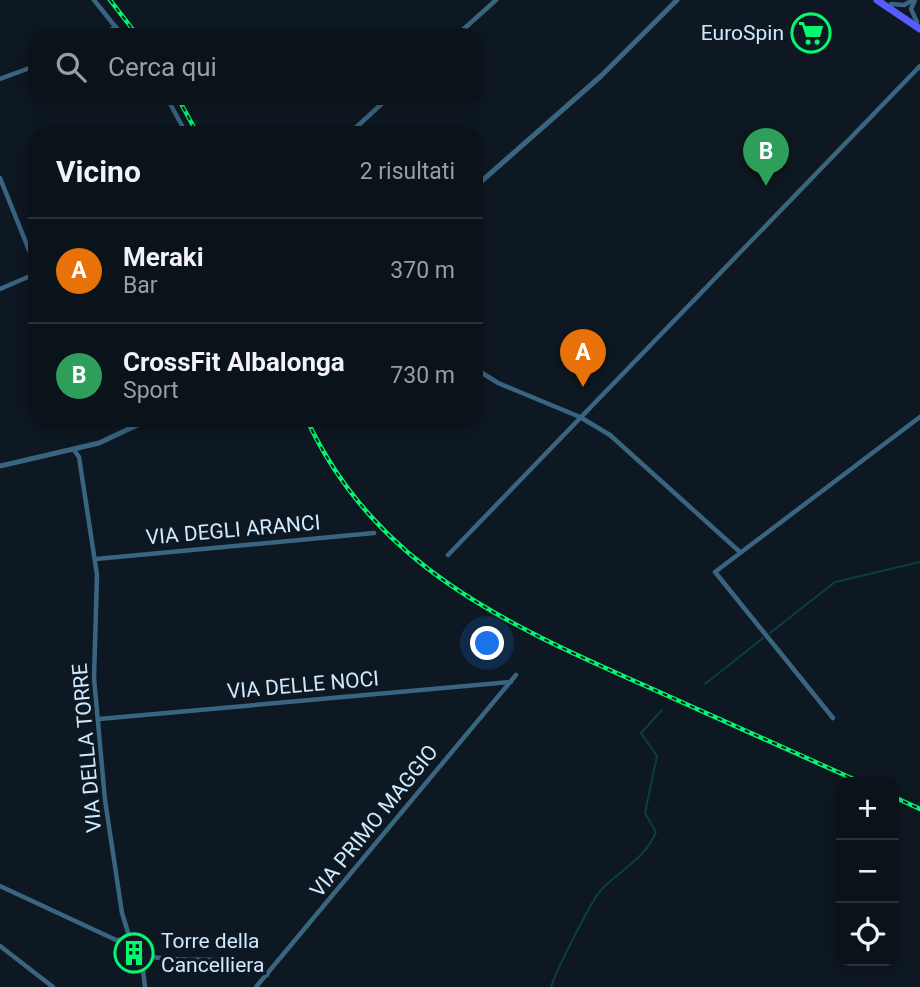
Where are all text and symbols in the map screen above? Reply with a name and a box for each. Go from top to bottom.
supermarket icon: EuroSpin [790,12,832,54]
place label: EuroSpin [701,21,784,45]
search box [28,28,483,105]
icon: search [52,48,90,86]
text: Cerca qui [108,52,217,82]
pin: B [743,128,789,186]
text: Vicino [56,154,141,189]
text: 2 risultati [360,158,455,185]
text: Meraki [123,242,204,272]
text: A [71,257,87,284]
text: 370 m [390,257,455,284]
text: Bar [123,272,158,299]
pin: A [560,329,606,387]
text: CrossFit Albalonga [123,347,345,377]
text: B [72,362,86,389]
text: 730 m [390,362,455,389]
text: Sport [123,377,179,404]
street label: VIA DEGLI ARANCI [145,510,321,550]
your location [470,626,504,660]
street label: VIA DELLA TORRE [68,662,106,834]
street label: VIA DELLE NOCI [226,666,380,704]
street label: VIA PRIMO MAGGIO [305,740,443,902]
map controls [836,777,899,966]
button: + [836,777,899,840]
button: − [836,840,899,903]
button: locate [836,903,899,966]
place label: Torre della Cancelliera [161,929,264,977]
building icon: Torre della Cancelliera [113,932,155,974]

